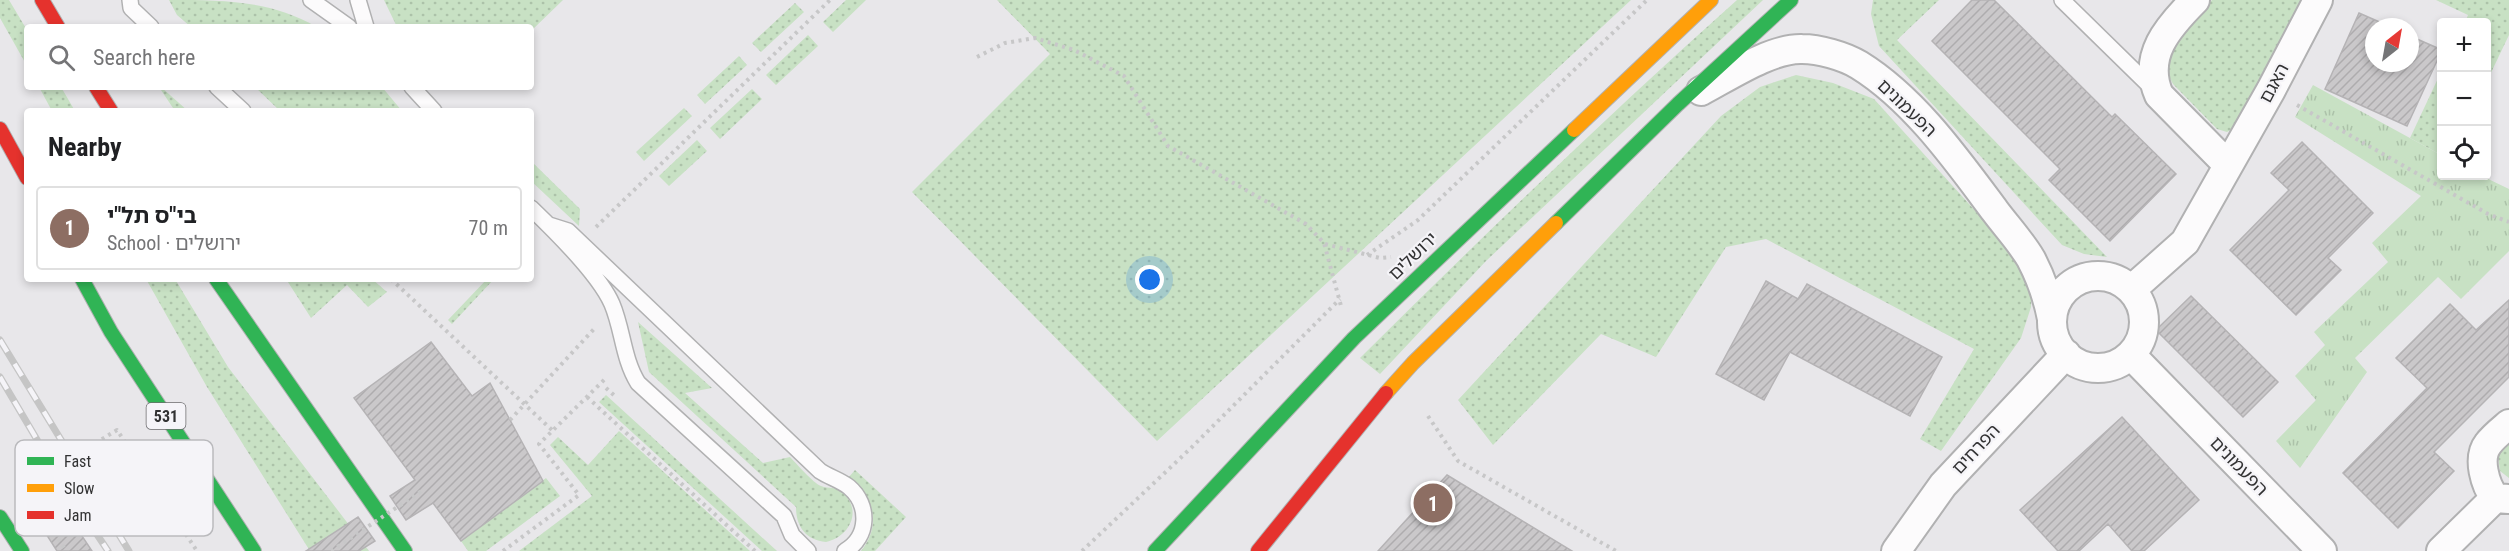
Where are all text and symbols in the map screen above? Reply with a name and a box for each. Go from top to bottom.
north arrow [2365,18,2419,72]
map controls [2437,18,2491,180]
button: + [2437,18,2491,72]
search box [24,24,534,90]
icon: search [45,41,78,74]
text: Search here [93,45,195,70]
street label: האגם [2254,59,2293,106]
button: − [2437,72,2491,126]
street label: הפעמונים [1874,74,1941,141]
button: locate [2437,126,2491,180]
text: Nearby [48,132,122,162]
text: בי"ס תל"י [107,203,197,228]
text: 1 [64,216,75,240]
text: 70 m [469,216,508,240]
street label: ירושלים [1384,227,1441,284]
text: School · ירושלים [107,231,241,255]
your location [1135,265,1164,294]
road number: 531 [146,403,186,429]
street label: הפרחים [1947,419,2004,478]
street label: הפעמונים [2206,432,2273,499]
legend [15,440,213,536]
text: Fast [64,452,91,471]
text: Slow [64,479,94,498]
pin: 1 [1414,480,1452,526]
text: Jam [64,506,91,525]

